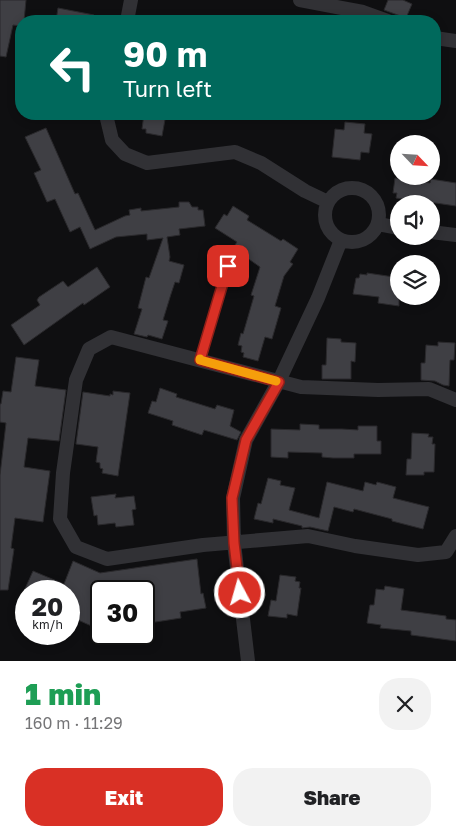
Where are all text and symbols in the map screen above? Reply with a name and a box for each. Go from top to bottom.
text: 90 m [123,33,207,75]
icon: left [40,35,105,100]
text: Turn left [123,75,212,102]
north arrow [390,135,440,185]
map controls [390,135,440,305]
button: sound [390,195,440,245]
pin [207,245,249,287]
icon: arrive [214,252,242,280]
button: layers [390,255,440,305]
position arrow [213,566,265,618]
speed limit sign: 30 [90,580,155,645]
text: 20 [32,591,63,622]
text: km/h [32,617,63,632]
text: 1 min [25,676,101,712]
button: close [379,678,431,730]
text: 160 m · 11:29 [25,713,123,733]
button: Exit [25,768,223,826]
button: Share [233,768,431,826]

